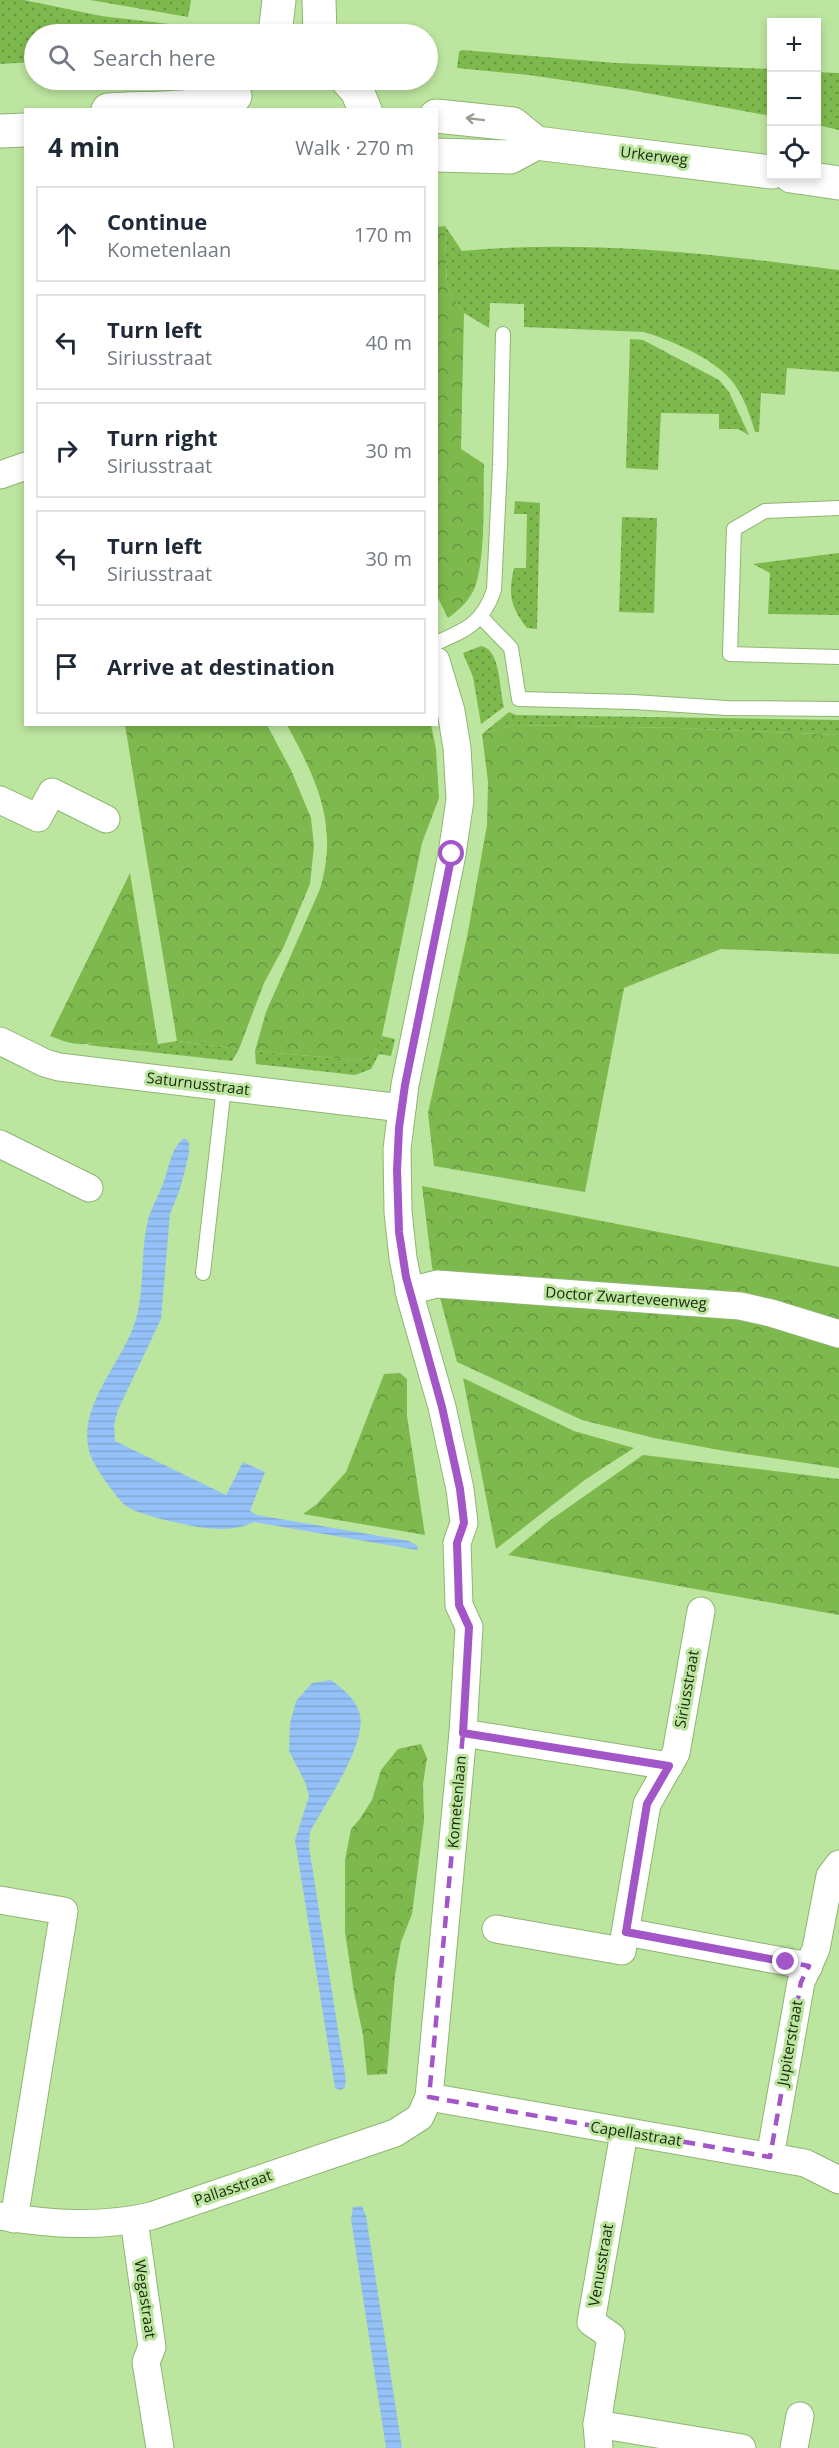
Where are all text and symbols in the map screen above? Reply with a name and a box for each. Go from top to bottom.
map controls [767,18,821,180]
button: + [767,18,821,72]
search box [24,24,438,90]
icon: search [45,41,78,74]
text: Search here [93,42,216,72]
button: − [767,72,821,126]
one-way arrow [465,114,485,125]
button: locate [767,126,821,180]
text: 4 min [48,129,120,165]
text: Walk · 270 m [295,134,414,161]
street label: Urkerweg [619,141,689,169]
text: Continue [107,206,207,236]
icon: ahead [50,218,83,251]
text: 170 m [354,221,412,248]
text: Kometenlaan [107,236,231,263]
text: Turn left [107,314,202,344]
icon: left [50,326,83,359]
text: 40 m [365,329,412,356]
text: Siriusstraat [107,344,212,371]
text: Turn right [107,422,218,452]
icon: right [50,434,83,467]
text: 30 m [365,437,412,464]
text: Siriusstraat [107,452,212,479]
text: Turn left [107,530,202,560]
icon: left [50,542,83,575]
text: 30 m [365,545,412,572]
text: Siriusstraat [107,560,212,587]
icon: arrive [50,650,83,683]
text: Arrive at destination [107,651,335,681]
route start [438,840,464,866]
street label: Saturnusstraat [146,1067,251,1099]
street label: Doctor Zwarteveenweg [545,1281,707,1313]
street label: Siriusstraat [669,1648,703,1729]
street label: Kometenlaan [442,1755,470,1849]
route end [772,1948,798,1974]
street label: Jupiterstraat [771,1998,806,2089]
street label: Capellastraat [589,2116,683,2150]
street label: Pallasstraat [191,2164,274,2210]
street label: Venusstraat [583,2222,617,2308]
street label: Wegastraat [131,2258,161,2340]

